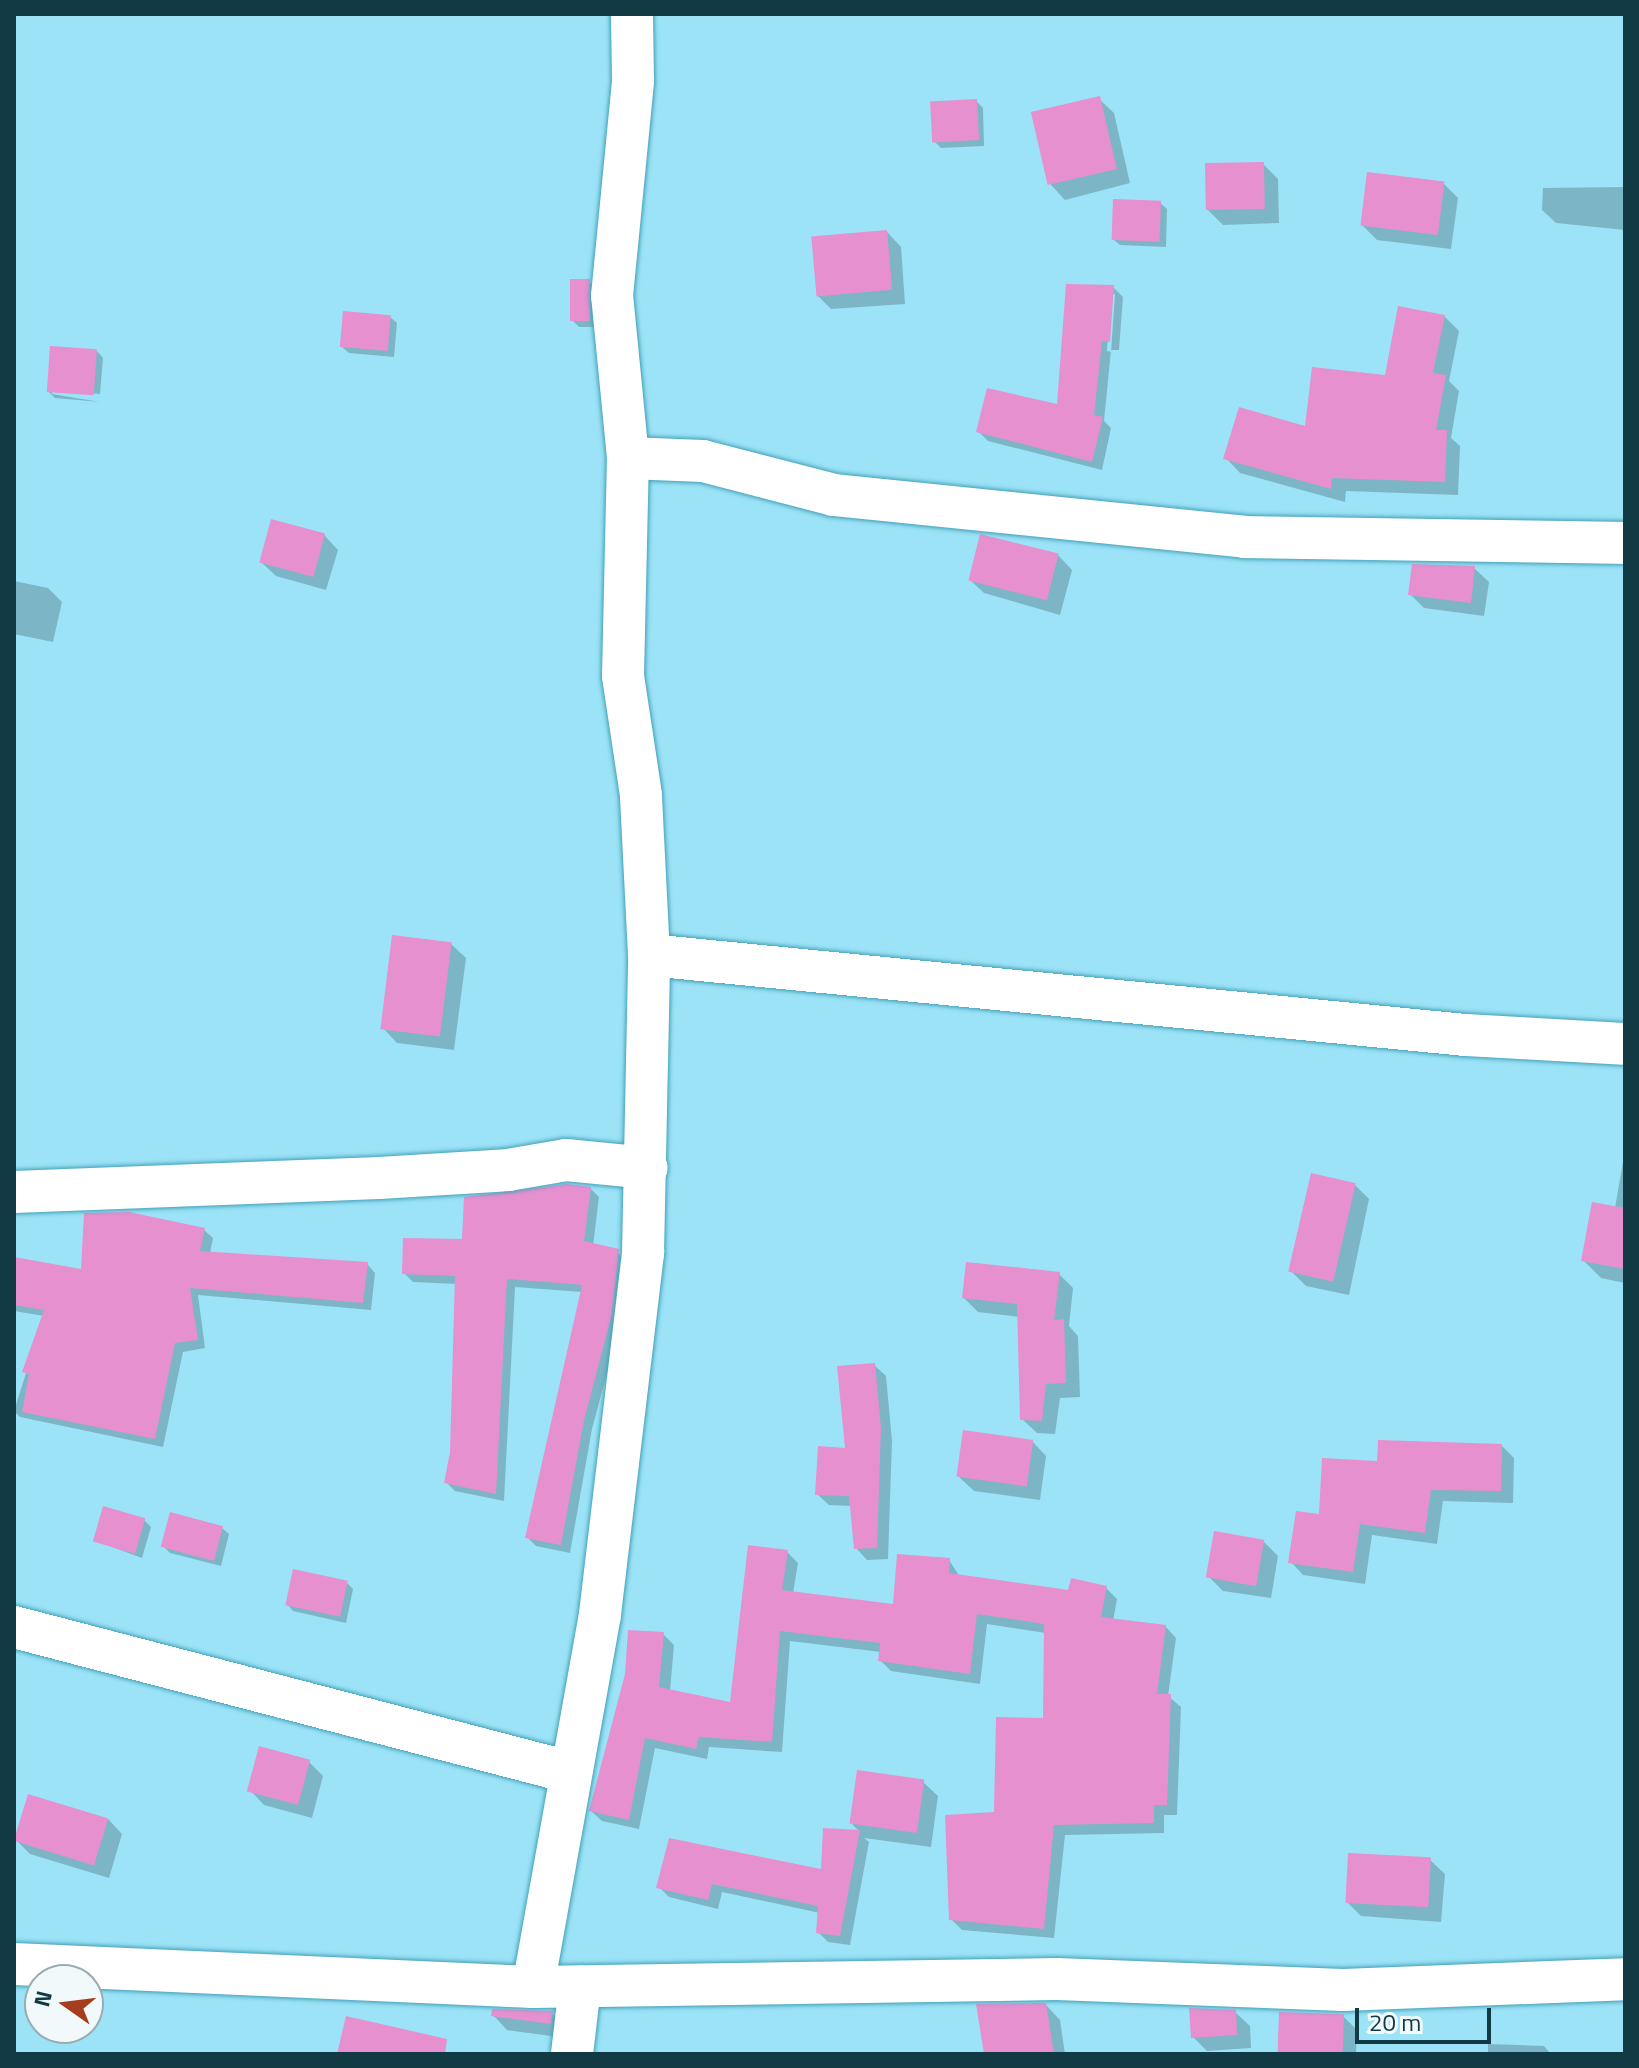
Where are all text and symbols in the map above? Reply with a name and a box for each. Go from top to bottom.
north arrow [24,1964,104,2044]
text: N [24,1987,61,2010]
scale bar [1359,1992,1495,2042]
text: 20 m [1369,2004,1421,2040]

